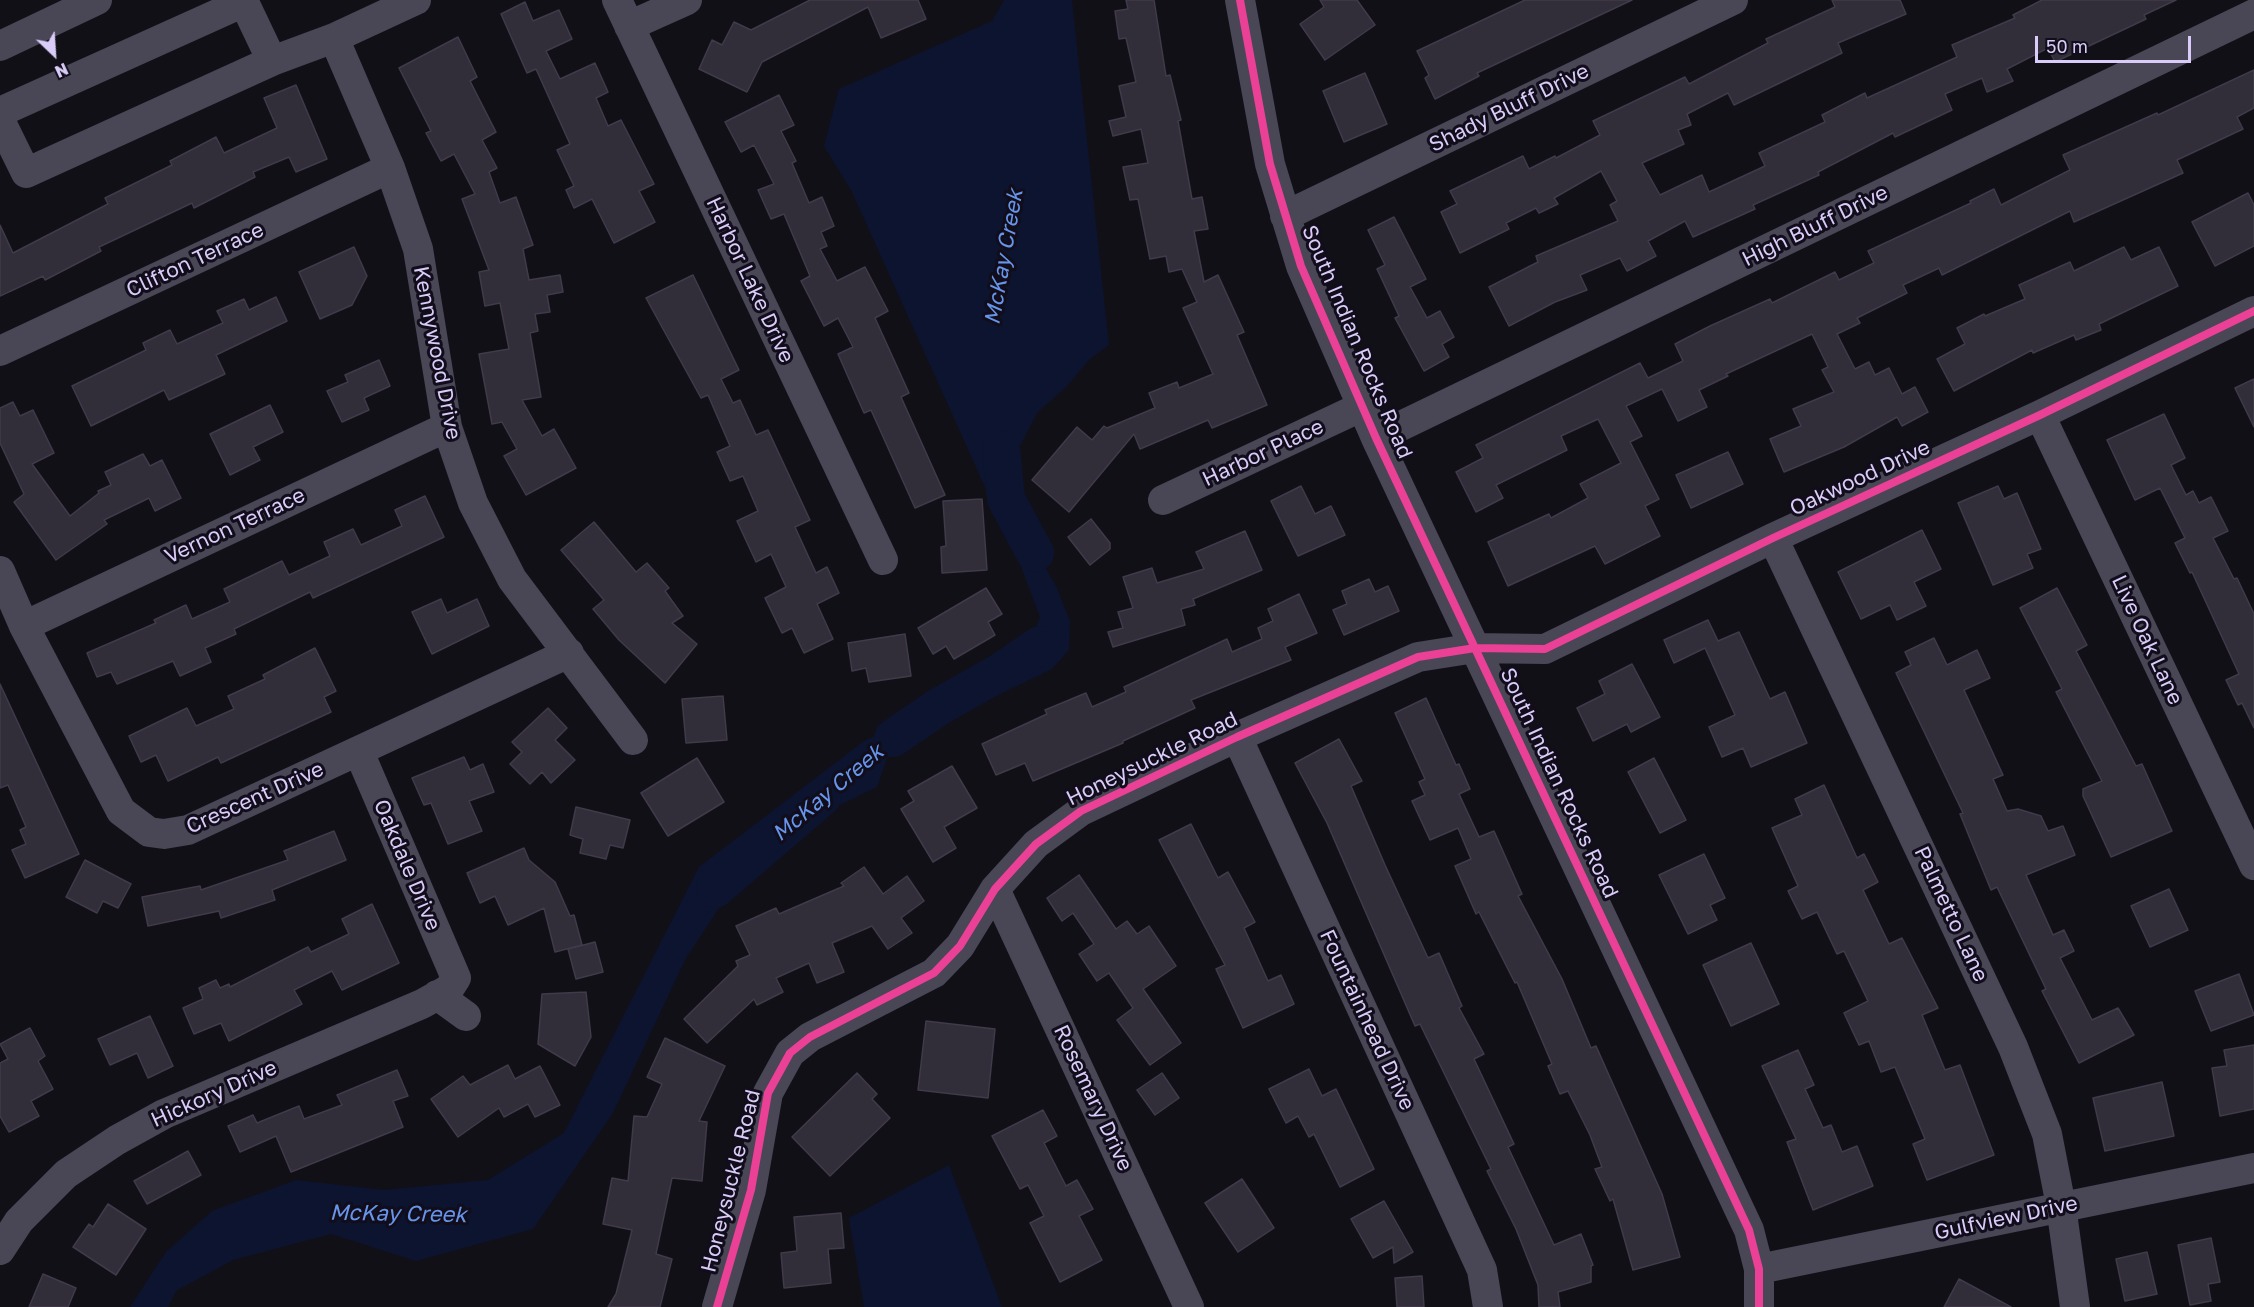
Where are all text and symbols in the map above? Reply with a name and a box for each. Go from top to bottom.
north arrow [24,24,84,84]
scale bar [2038,24,2194,62]
text: 50 m [2046,35,2088,57]
street label: Shady Bluff Drive [1425,58,1593,158]
text: N [52,59,71,82]
street label: High Bluff Drive [1738,180,1892,272]
water label: McKay Creek [979,187,1029,327]
street label: Harbor Lake Drive [701,193,799,367]
street label: Clifton Terrace [122,217,268,303]
street label: South Indian Rocks Road [1296,221,1418,463]
street label: Kennywood Drive [408,264,466,442]
street label: Harbor Place [1198,414,1328,492]
street label: Oakwood Drive [1786,435,1934,521]
street label: Vernon Terrace [161,482,309,570]
street label: Live Oak Lane [2106,571,2188,709]
street label: South Indian Rocks Road [1494,664,1624,902]
street label: Honeysuckle Road [1062,707,1242,811]
water label: McKay Creek [767,739,889,847]
street label: Crescent Drive [182,756,328,840]
street label: Oakdale Drive [368,796,446,934]
street label: Palmetto Lane [1909,842,1993,986]
street label: Fountainhead Drive [1314,926,1420,1114]
street label: Rosemary Drive [1048,1021,1138,1175]
street label: Hickory Drive [147,1055,281,1133]
street label: Honeysuckle Road [696,1087,766,1275]
street label: Gulfview Drive [1932,1191,2080,1245]
water label: McKay Creek [329,1200,467,1228]

